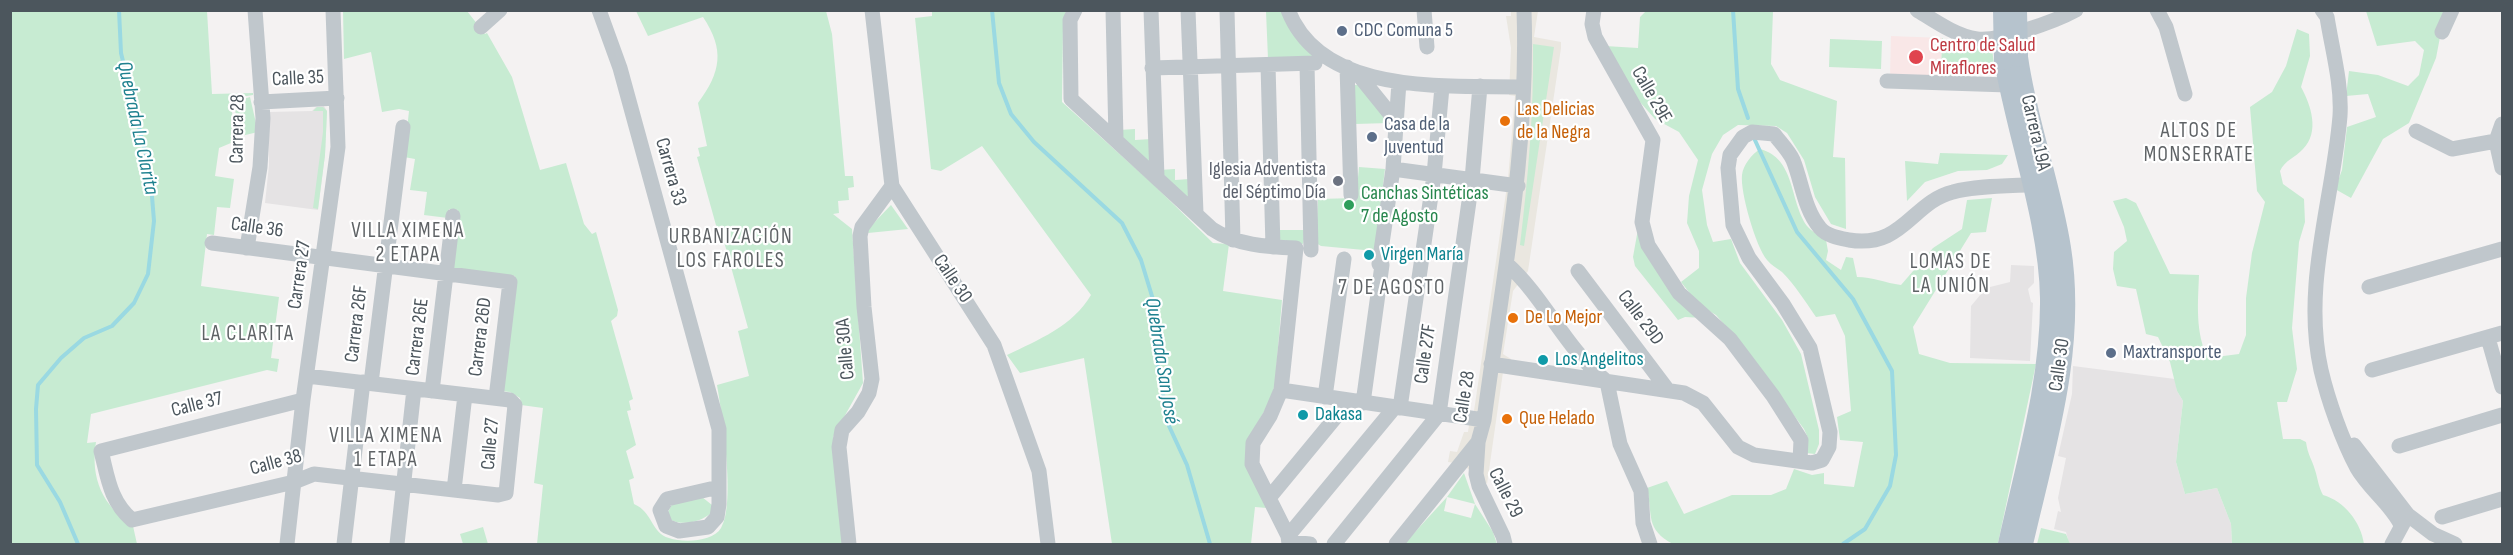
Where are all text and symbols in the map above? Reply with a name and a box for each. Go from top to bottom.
place label: CDC Comuna 5 [1354,19,1453,43]
marker: CDC Comuna 5 [1335,24,1349,38]
place label: Centro de Salud Miraflores [1930,34,2035,81]
marker: Centro de Salud Miraflores [1907,48,1925,66]
water label: Quebrada La Clarita [111,59,163,197]
street label: Calle 29E [1625,63,1677,127]
street label: Calle 35 [271,66,325,92]
street label: Carrera 19A [2015,93,2055,173]
street label: Carrera 28 [225,94,251,164]
place label: Las Delicias de la Negra [1517,98,1595,145]
place label: Casa de la Juventud [1384,113,1450,160]
marker: Las Delicias de la Negra [1498,114,1512,128]
district label: ALTOS DE MONSERRATE [2144,119,2254,169]
marker: Casa de la Juventud [1365,130,1379,144]
street label: Carrera 33 [649,135,691,209]
place label: Iglesia Adventista del Séptimo Día [1209,158,1326,205]
marker: Iglesia Adventista del Séptimo Día [1331,174,1345,188]
place label: Canchas Sintéticas 7 de Agosto [1361,182,1489,229]
marker: Canchas Sintéticas 7 de Agosto [1342,198,1356,212]
street label: Calle 36 [229,212,285,244]
district label: VILLA XIMENA 2 ETAPA [351,219,465,269]
district label: URBANIZACIÓN LOS FAROLES [669,225,793,275]
street label: Carrera 27 [283,239,317,311]
place label: Virgen María [1381,243,1463,267]
marker: Virgen María [1362,248,1376,262]
street label: Calle 30 [927,250,977,308]
district label: LOMAS DE LA UNIÓN [1910,250,1992,300]
district label: 7 DE AGOSTO [1338,276,1446,302]
street label: Carrera 26F [340,284,374,364]
street label: Calle 29D [1612,286,1668,350]
street label: Carrera 26D [464,296,498,378]
water label: Quebrada San José [1139,296,1183,426]
street label: Carrera 26E [401,297,435,377]
place label: De Lo Mejor [1525,306,1602,330]
marker: De Lo Mejor [1506,311,1520,325]
street label: Calle 30A [831,317,861,381]
district label: LA CLARITA [201,322,295,348]
street label: Calle 27F [1410,323,1442,385]
street label: Calle 30 [2044,337,2076,393]
place label: Maxtransporte [2123,341,2221,365]
marker: Maxtransporte [2104,346,2118,360]
place label: Los Angelitos [1555,348,1644,372]
marker: Los Angelitos [1536,353,1550,367]
street label: Calle 28 [1449,369,1481,425]
street label: Calle 37 [169,387,225,423]
place label: Dakasa [1315,403,1363,427]
place label: Que Helado [1519,407,1595,431]
marker: Dakasa [1296,408,1310,422]
marker: Que Helado [1500,412,1514,426]
street label: Calle 27 [477,417,505,471]
district label: VILLA XIMENA 1 ETAPA [329,424,443,474]
street label: Calle 38 [247,445,305,481]
street label: Calle 29 [1482,464,1528,522]

